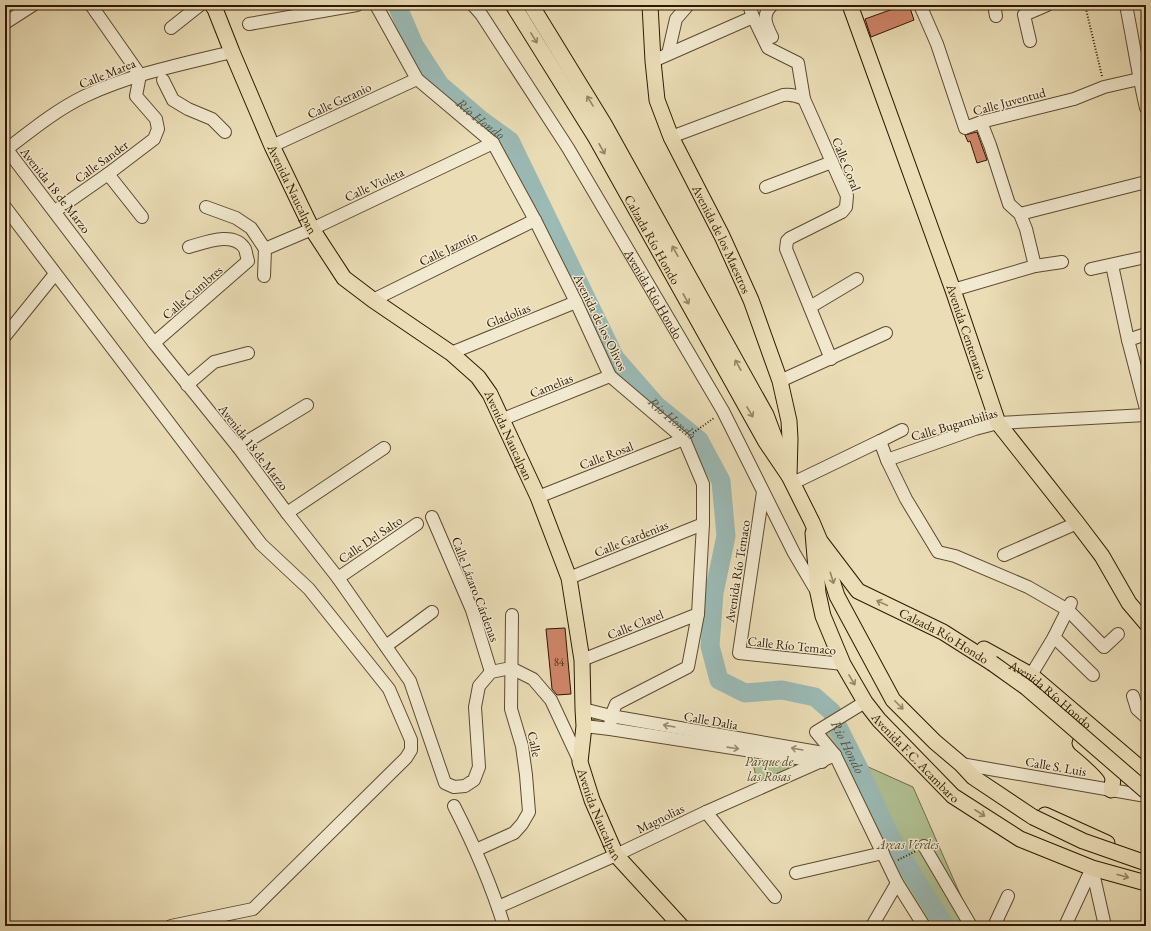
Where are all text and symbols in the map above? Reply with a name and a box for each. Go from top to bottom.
one-way arrow [530,32,538,44]
street label: Calle Marea [76,54,139,93]
street label: Calle Geranio [304,78,374,123]
street label: Calle Juventud [971,84,1048,119]
water label: Rio Hondo [453,94,509,144]
one-way arrow [586,95,594,107]
street label: Calle Coral [828,135,865,194]
street label: Calle Sander [71,136,132,187]
street label: Avenida Naucalpan [263,141,321,237]
one-way arrow [599,142,607,154]
street label: Avenida 18 de Marzo [16,143,95,237]
street label: Calle Violeta [342,163,407,206]
street label: Avenida de los Maestros [688,181,755,296]
street label: Calzada Río Hondo [620,192,684,288]
street label: Calle Jazmín [416,227,480,270]
street label: Avenida Río Hondo [620,245,687,342]
one-way arrow [670,245,678,257]
street label: Calle Cumbres [159,261,226,323]
street label: Avenida de los Olivos [569,270,631,373]
street label: Avenida Centenario [942,281,991,382]
one-way arrow [683,293,690,305]
street label: Gladolias [484,299,533,332]
one-way arrow [733,359,741,371]
street label: Camelias [527,369,575,402]
street label: Avenida Naucalpan [480,387,537,483]
water label: Rio Hondo [644,393,701,444]
street label: Avenida 18 de Marzo [214,400,293,494]
street label: Calle Bugambilias [909,404,999,445]
one-way arrow [746,406,754,418]
street label: Calle Rosal [577,437,636,474]
street label: Calle Del Salto [335,512,406,567]
street label: Calle Gardenias [592,516,671,561]
street label: Avenida Río Temaco [721,519,754,625]
street label: Calle Lázaro Cárdenas [448,534,503,644]
one-way arrow [828,572,836,584]
one-way arrow [877,599,889,606]
street label: Calzada Río Hondo [896,604,992,668]
street label: Calle Clavel [605,605,666,643]
street label: Calle Río Temaco [747,632,837,659]
house number: 84 [554,655,565,669]
street label: Avenida Río Hondo [1005,656,1096,732]
one-way arrow [848,674,856,685]
one-way arrow [894,700,904,710]
street label: Calle Dalia [682,707,740,734]
street label: Avenida F.C. Acambaro [867,709,962,807]
water label: Rio Hondo [827,717,869,777]
one-way arrow [662,722,675,730]
street label: Calle [524,730,546,758]
one-way arrow [726,744,739,752]
one-way arrow [790,744,803,752]
park label: Parque de las Rosas [745,753,794,785]
street label: Calle S. Luis [1024,753,1088,780]
street label: Avenida Naucalpan [573,765,625,864]
street label: Magnolias [634,800,687,837]
one-way arrow [974,809,985,817]
park label: Areas Verdes [876,836,939,853]
one-way arrow [1116,873,1129,881]

